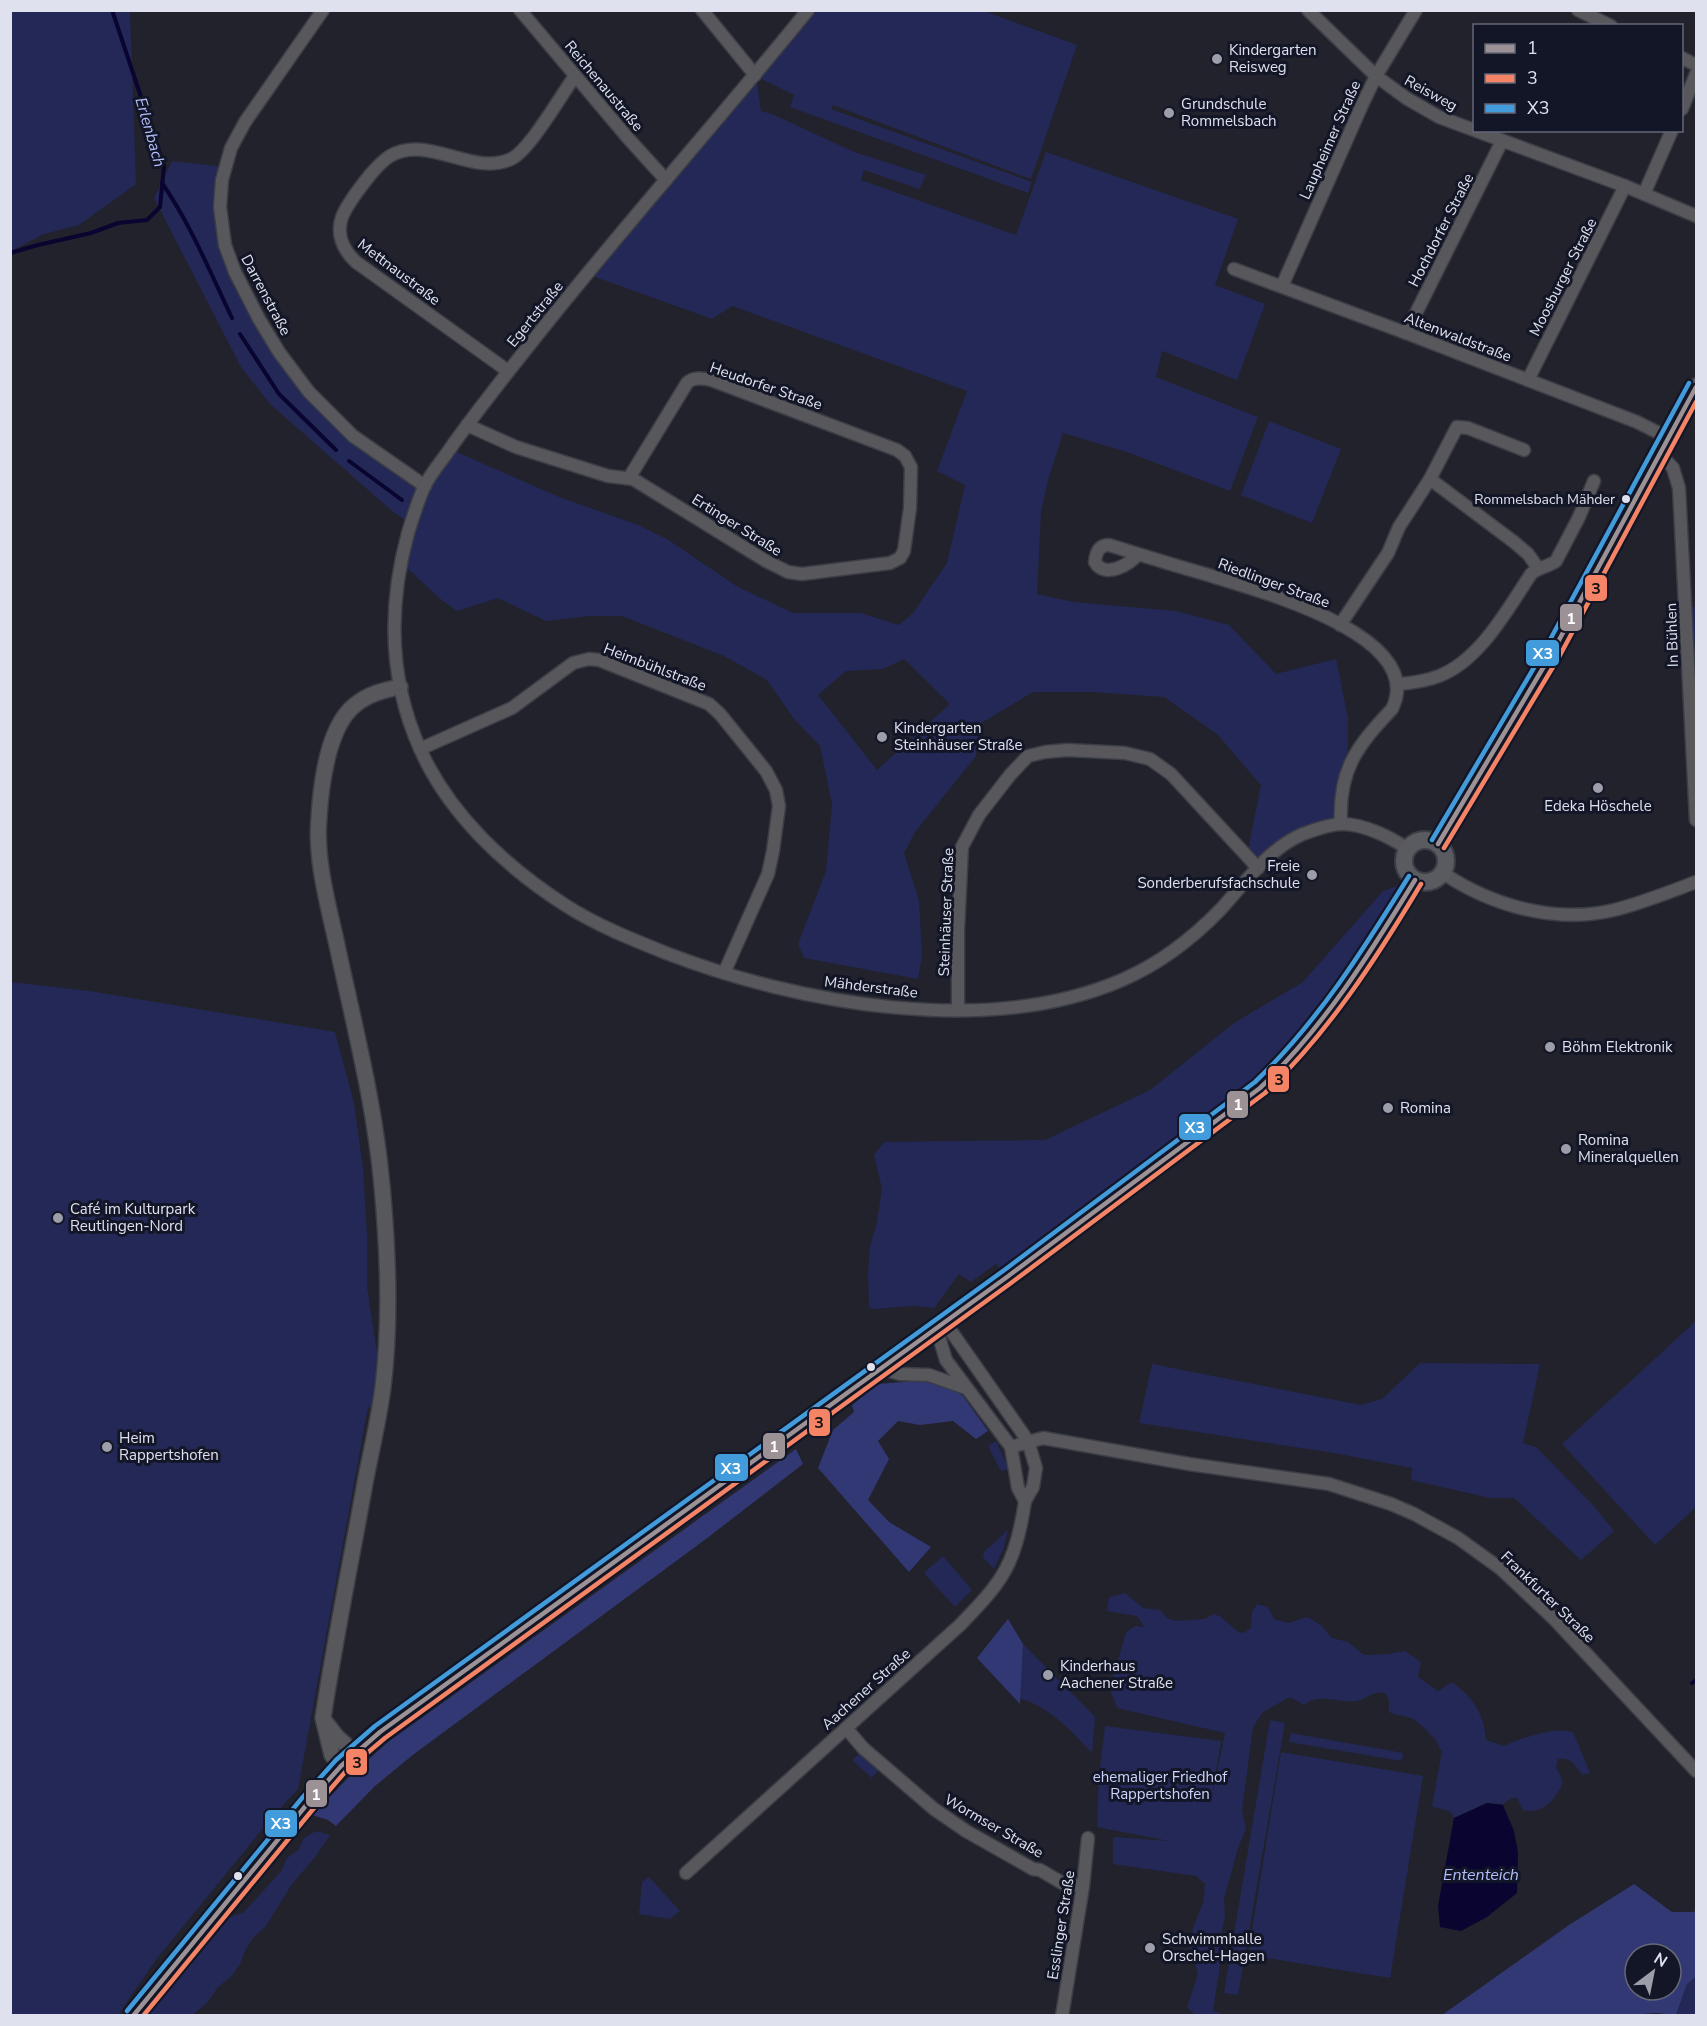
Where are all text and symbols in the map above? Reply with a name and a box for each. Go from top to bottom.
legend [1473,24,1683,132]
street label: Reichenaustraße [560,36,648,136]
text: 1 [1527,36,1538,60]
place label: Kindergarten Reisweg [1229,40,1317,77]
marker: Kindergarten Reisweg [1210,52,1224,66]
text: 3 [1527,66,1538,90]
street label: Reisweg [1401,70,1461,116]
street label: Laupheimer Straße [1295,77,1365,203]
place label: Grundschule Rommelsbach [1181,94,1277,131]
water label: Erlenbach [130,95,170,170]
text: X3 [1527,96,1550,120]
marker: Grundschule Rommelsbach [1162,106,1176,120]
street label: Hochdorfer Straße [1404,170,1478,290]
street label: Moosburger Straße [1525,215,1601,339]
street label: Mettnaustraße [354,234,444,310]
street label: Darrenstraße [236,251,296,339]
street label: Egertstraße [502,277,568,351]
street label: Altenwaldstraße [1402,307,1514,367]
street label: Heudorfer Straße [707,357,825,415]
street label: Ertinger Straße [688,489,786,561]
place label: Rommelsbach Mähder [1474,490,1615,509]
marker: Rommelsbach Mähder [1620,493,1632,505]
street label: Riedlinger Straße [1215,553,1333,613]
line badge: 3 [1584,574,1608,602]
text: 3 [1591,578,1601,600]
line badge: 1 [1559,603,1583,632]
street label: In Bühlen [1661,603,1683,667]
text: 1 [1566,608,1576,630]
street label: Heimbühlstraße [601,638,709,696]
line badge: X3 [1525,639,1560,667]
text: X3 [1532,643,1553,665]
place label: Kindergarten Steinhäuser Straße [894,718,1023,755]
marker: Kindergarten Steinhäuser Straße [875,730,889,744]
marker: Edeka Höschele [1591,781,1605,795]
place label: Edeka Höschele [1544,796,1652,816]
street label: Steinhäuser Straße [934,847,958,977]
place label: Freie Sonderberufsfachschule [1137,856,1300,893]
marker: Freie Sonderberufsfachschule [1305,868,1319,882]
street label: Mähderstraße [823,971,919,1003]
place label: Böhm Elektronik [1562,1037,1673,1057]
marker: Böhm Elektronik [1543,1040,1557,1054]
line badge: 3 [1267,1065,1290,1093]
text: 3 [1274,1069,1284,1091]
line badge: 1 [1226,1090,1249,1119]
text: 1 [1233,1094,1243,1116]
place label: Romina [1400,1098,1451,1118]
marker: Romina [1381,1101,1395,1115]
line badge: X3 [1178,1113,1212,1141]
text: X3 [1184,1117,1205,1139]
place label: Romina Mineralquellen [1578,1130,1679,1167]
marker: Romina Mineralquellen [1559,1142,1573,1156]
place label: Café im Kulturpark Reutlingen-Nord [70,1199,196,1236]
marker: Café im Kulturpark Reutlingen-Nord [51,1211,65,1225]
unlabelled marker [865,1361,877,1373]
line badge: 3 [808,1408,831,1437]
text: 3 [814,1412,824,1434]
place label: Heim Rappertshofen [119,1428,219,1465]
line badge: 1 [762,1432,786,1460]
text: 1 [769,1436,779,1458]
marker: Heim Rappertshofen [100,1440,114,1454]
line badge: X3 [714,1453,749,1482]
text: X3 [720,1458,741,1480]
street label: Frankfurter Straße [1497,1547,1599,1647]
street label: Aachener Straße [817,1644,915,1734]
place label: Kinderhaus Aachener Straße [1060,1656,1173,1693]
marker: Kinderhaus Aachener Straße [1041,1668,1055,1682]
line badge: 3 [345,1748,368,1776]
text: 3 [352,1752,362,1774]
park label: ehemaliger Friedhof Rappertshofen [1093,1767,1228,1804]
line badge: 1 [305,1779,328,1808]
text: 1 [311,1784,321,1806]
street label: Wormser Straße [941,1789,1047,1863]
line badge: X3 [264,1809,298,1838]
text: X3 [270,1813,291,1835]
water label: Ententeich [1443,1864,1519,1886]
street label: Esslinger Straße [1042,1869,1080,1981]
unlabelled marker [232,1870,244,1882]
place label: Schwimmhalle Orschel-Hagen [1162,1929,1265,1966]
marker: Schwimmhalle Orschel-Hagen [1143,1941,1157,1955]
north arrow [1623,1942,1683,2002]
text: N [1650,1948,1671,1973]

